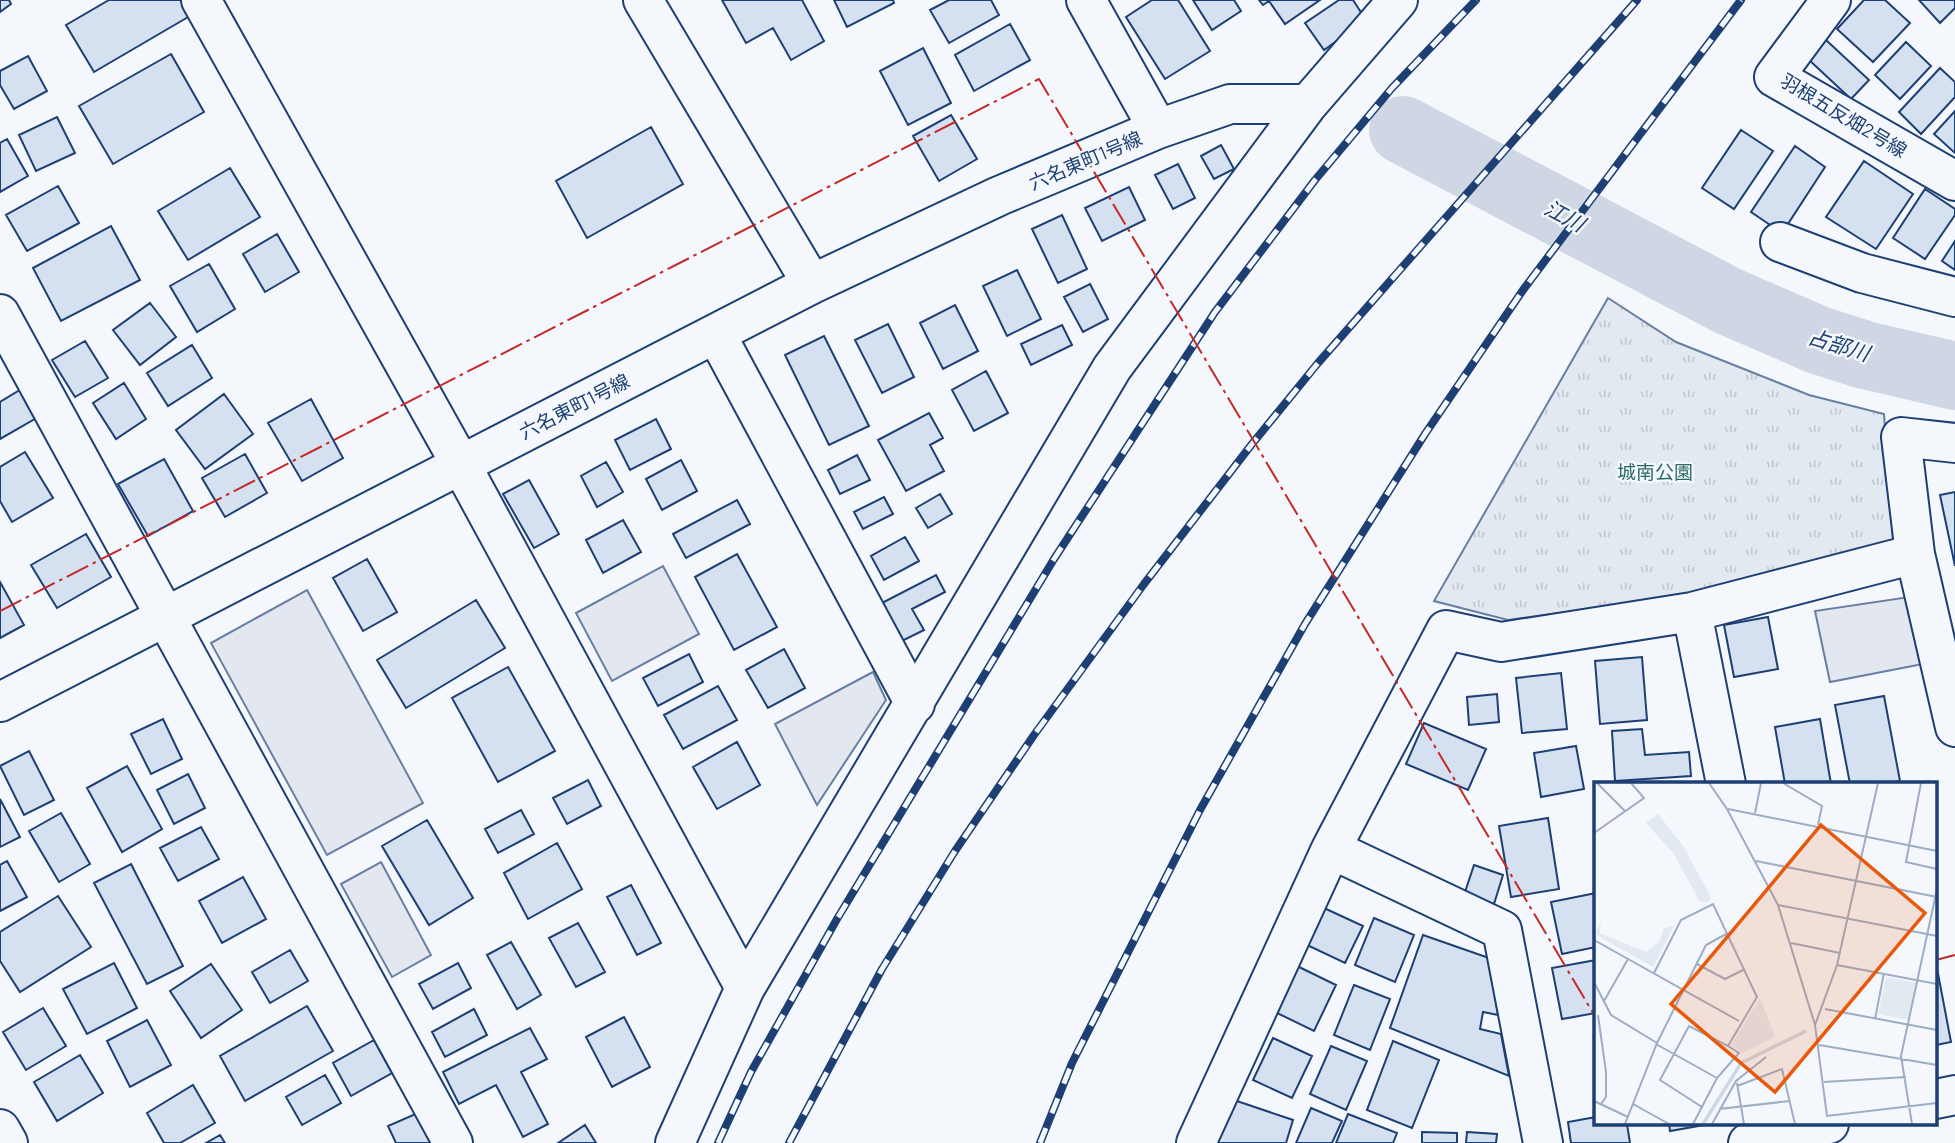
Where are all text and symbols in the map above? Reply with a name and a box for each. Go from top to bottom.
street label: 羽根五反畑2号線 [1777,68,1911,162]
street label: 六名東町1号線 [1025,126,1145,194]
water label: 江川 [1541,194,1591,237]
water label: 占部川 [1805,323,1875,366]
street label: 六名東町1号線 [515,368,633,444]
park label: 城南公園 [1617,460,1693,483]
inset map [1594,782,1938,1126]

